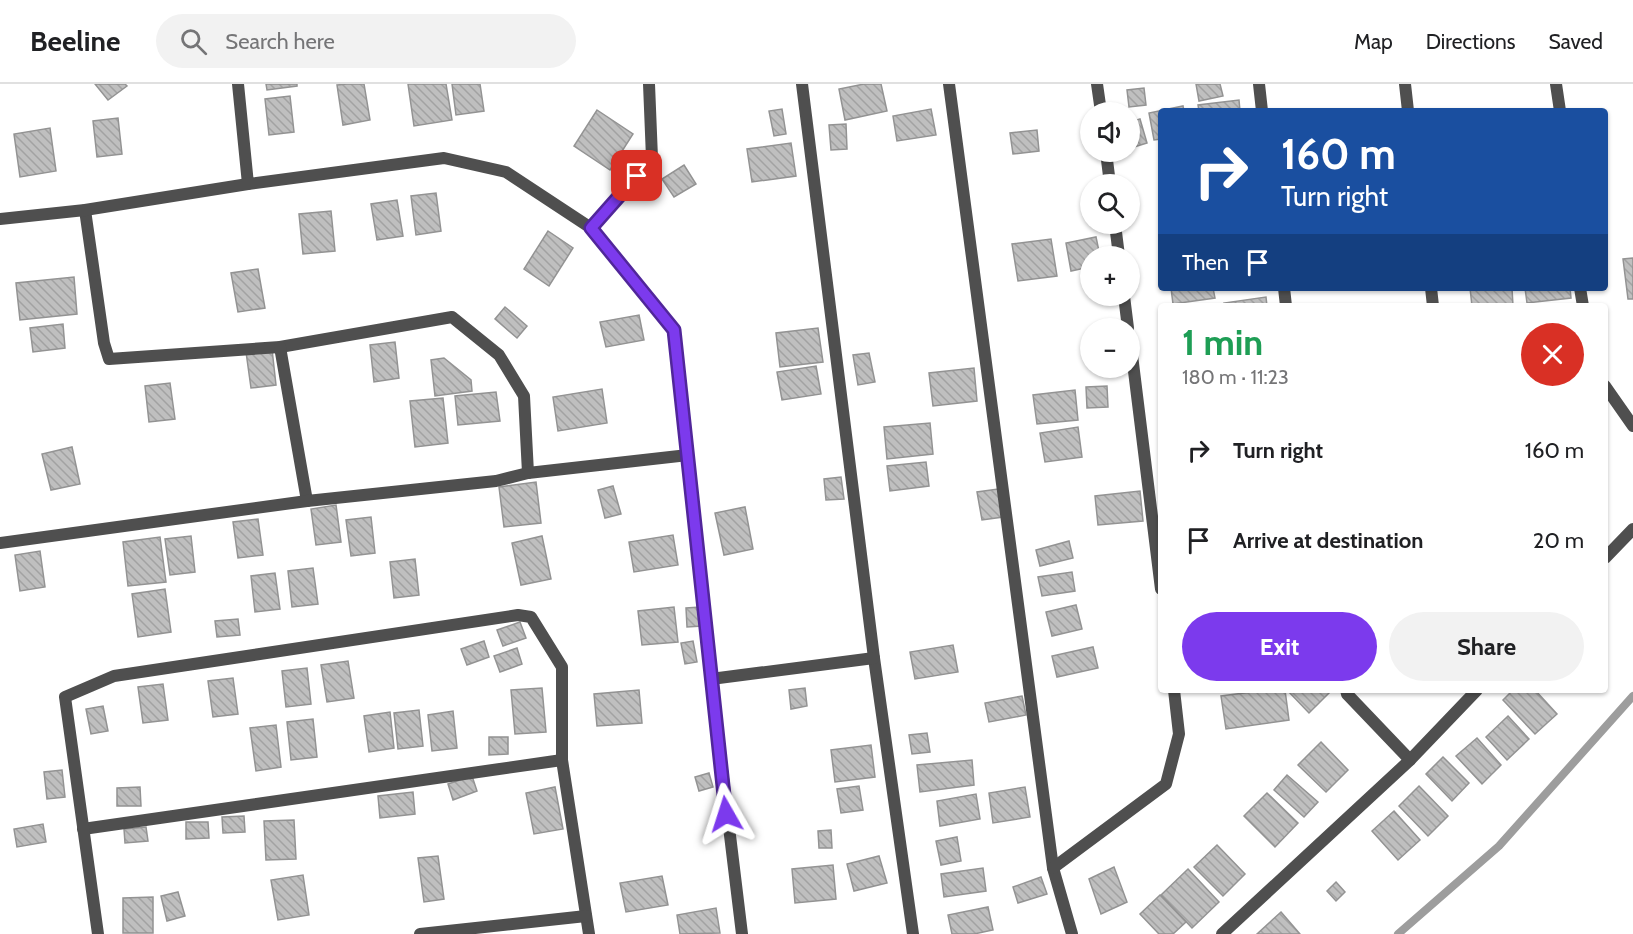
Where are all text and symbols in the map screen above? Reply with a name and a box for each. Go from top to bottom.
search box [156,14,576,68]
text: Beeline [30,24,120,58]
icon: search [177,25,210,58]
text: Search here [225,28,335,55]
text: Map [1354,29,1393,54]
text: Directions [1426,29,1515,54]
text: Saved [1548,29,1603,54]
map controls [1080,102,1140,378]
button: sound [1080,102,1140,162]
text: 160 m [1281,128,1396,180]
icon: right [1182,132,1260,210]
pin [611,150,662,201]
icon: arrive [620,159,653,192]
button: search [1080,174,1140,234]
text: Turn right [1281,180,1388,213]
button: + [1080,246,1140,306]
icon: arrive [1241,246,1274,279]
text: Then [1182,249,1229,276]
button: − [1080,318,1140,378]
text: 1 min [1182,320,1263,364]
button: close [1521,323,1584,386]
text: 180 m · 11:23 [1182,365,1289,389]
icon: right [1182,434,1215,467]
text: Turn right [1233,437,1323,464]
text: 160 m [1525,437,1584,464]
icon: arrive [1182,524,1215,557]
text: Arrive at destination [1233,527,1423,554]
text: 20 m [1533,527,1584,554]
button: Exit [1182,612,1377,681]
button: Share [1389,612,1584,681]
position arrow [694,782,758,846]

